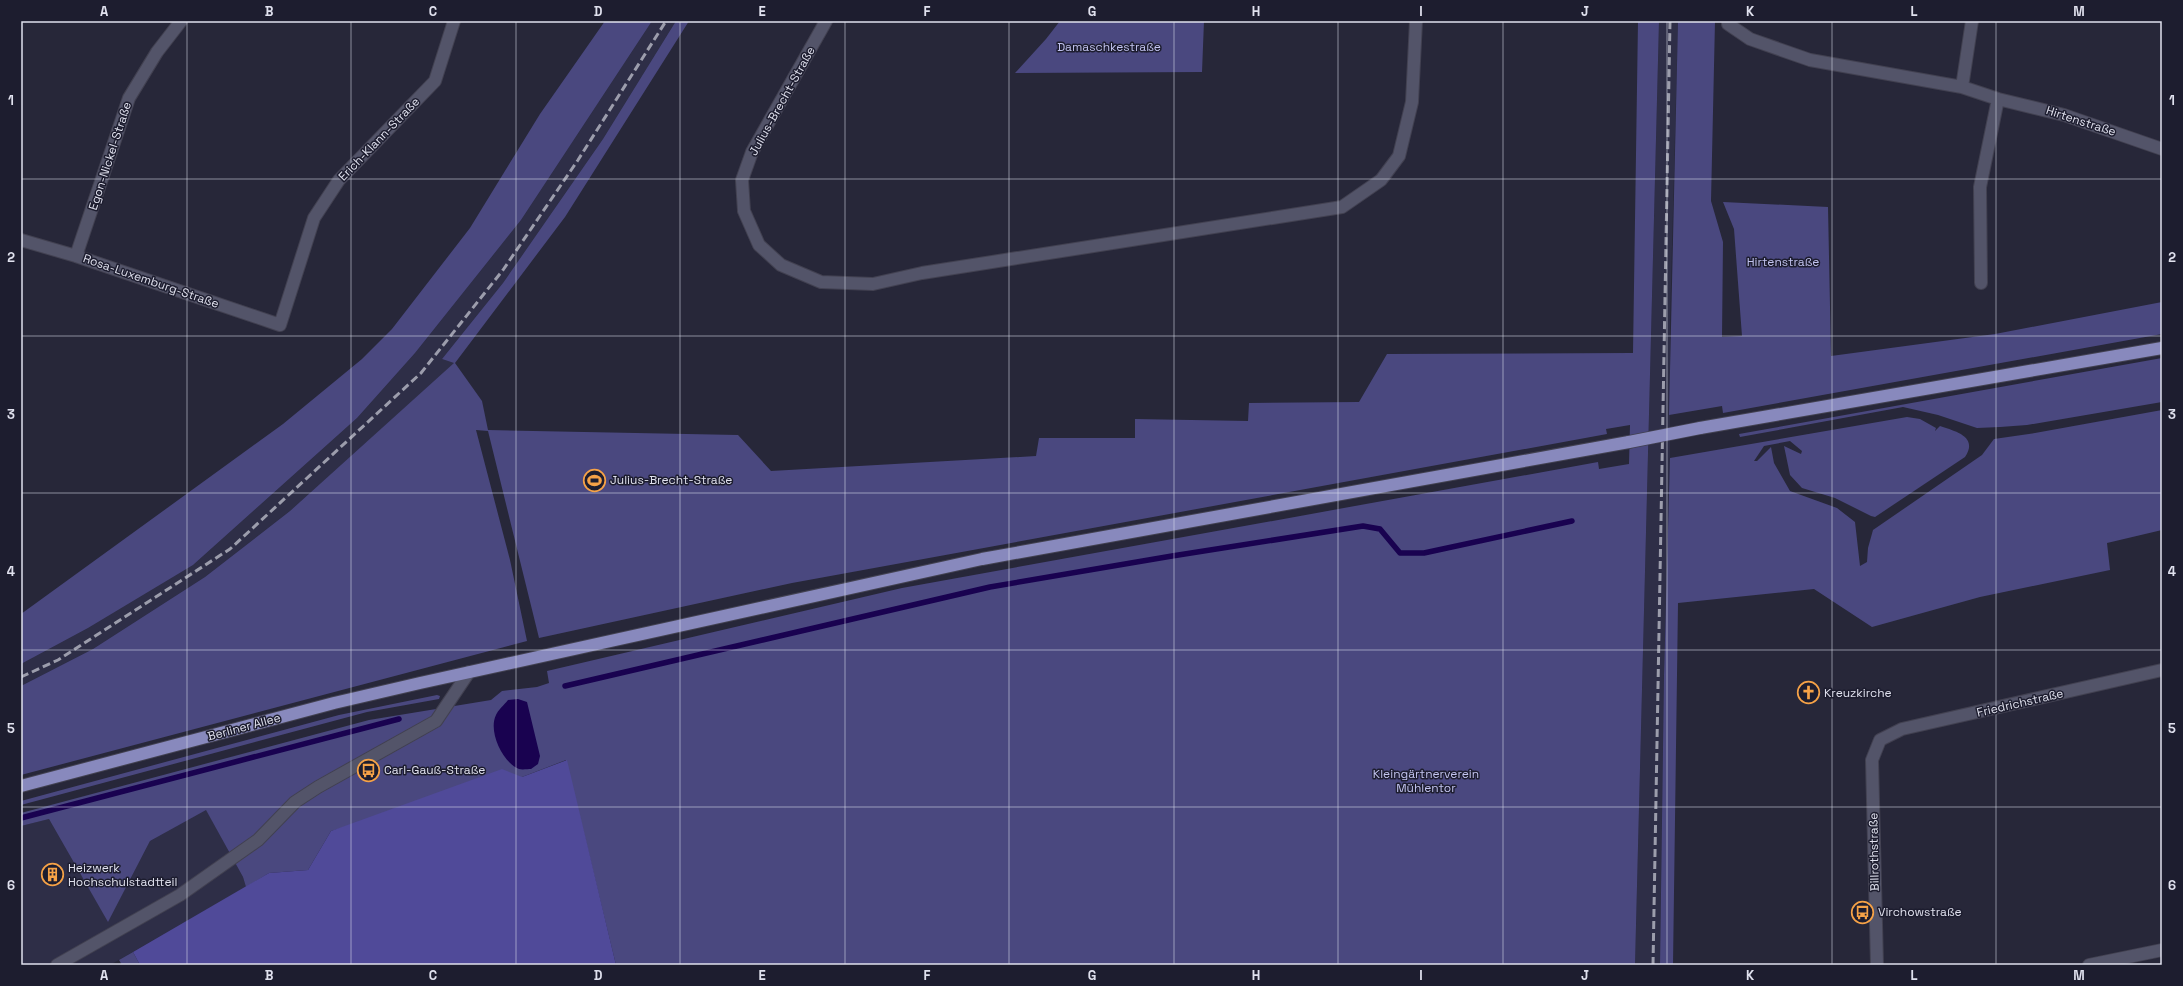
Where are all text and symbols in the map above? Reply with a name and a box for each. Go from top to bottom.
text: A [100,3,109,20]
text: B [265,3,274,20]
text: C [429,3,437,20]
text: D [594,3,603,20]
text: E [758,3,766,20]
text: F [924,3,931,20]
text: G [1088,3,1096,20]
text: H [1252,3,1260,20]
text: I [1419,3,1423,20]
text: J [1581,3,1589,20]
text: K [1746,3,1755,20]
text: L [1910,3,1918,20]
text: M [2073,3,2085,20]
park label: Damaschkestraße [1057,39,1161,55]
street label: Julius-Brecht-Straße [745,44,819,158]
text: 1 [8,92,14,109]
text: 1 [2169,92,2175,109]
street label: Erich-Klann-Straße [335,94,423,184]
street label: Egon-Nickel-Straße [85,100,135,212]
street label: Hirtenstraße [2044,102,2118,140]
text: 2 [7,249,15,266]
text: 2 [2168,249,2176,266]
street label: Rosa-Luxemburg-Straße [81,250,221,312]
park label: Hirtenstraße [1747,254,1819,270]
text: 3 [7,406,15,423]
text: 3 [2168,406,2176,423]
sports icon: Julius-Brecht-Straße [582,467,608,493]
place label: Julius-Brecht-Straße [610,472,732,488]
text: 4 [7,563,15,580]
text: 4 [2168,563,2176,580]
church icon: Kreuzkirche [1796,680,1822,706]
place label: Kreuzkirche [1824,685,1892,701]
street label: Friedrichstraße [1975,685,2065,721]
street label: Berliner Allee [206,710,282,744]
text: 5 [7,720,15,737]
text: 5 [2168,720,2176,737]
bus stop icon: Carl-Gauß-Straße [356,757,382,783]
place label: Carl-Gauß-Straße [384,762,485,778]
park label: Kleingärtnerverein Mühlentor [1373,766,1479,796]
street label: Billrothstraße [1865,813,1883,891]
place label: Heizwerk Hochschulstadtteil [68,860,177,890]
building icon: Heizwerk Hochschulstadtteil [40,862,66,888]
text: 6 [7,877,15,894]
text: 6 [2168,877,2176,894]
bus stop icon: Virchowstraße [1850,899,1876,925]
place label: Virchowstraße [1878,904,1962,920]
text: A [100,967,109,984]
text: B [265,967,274,984]
text: C [429,967,437,984]
text: D [594,967,603,984]
text: E [758,967,766,984]
text: F [924,967,931,984]
text: G [1088,967,1096,984]
text: H [1252,967,1260,984]
text: I [1419,967,1423,984]
text: J [1581,967,1589,984]
text: K [1746,967,1755,984]
text: L [1910,967,1918,984]
text: M [2073,967,2085,984]

